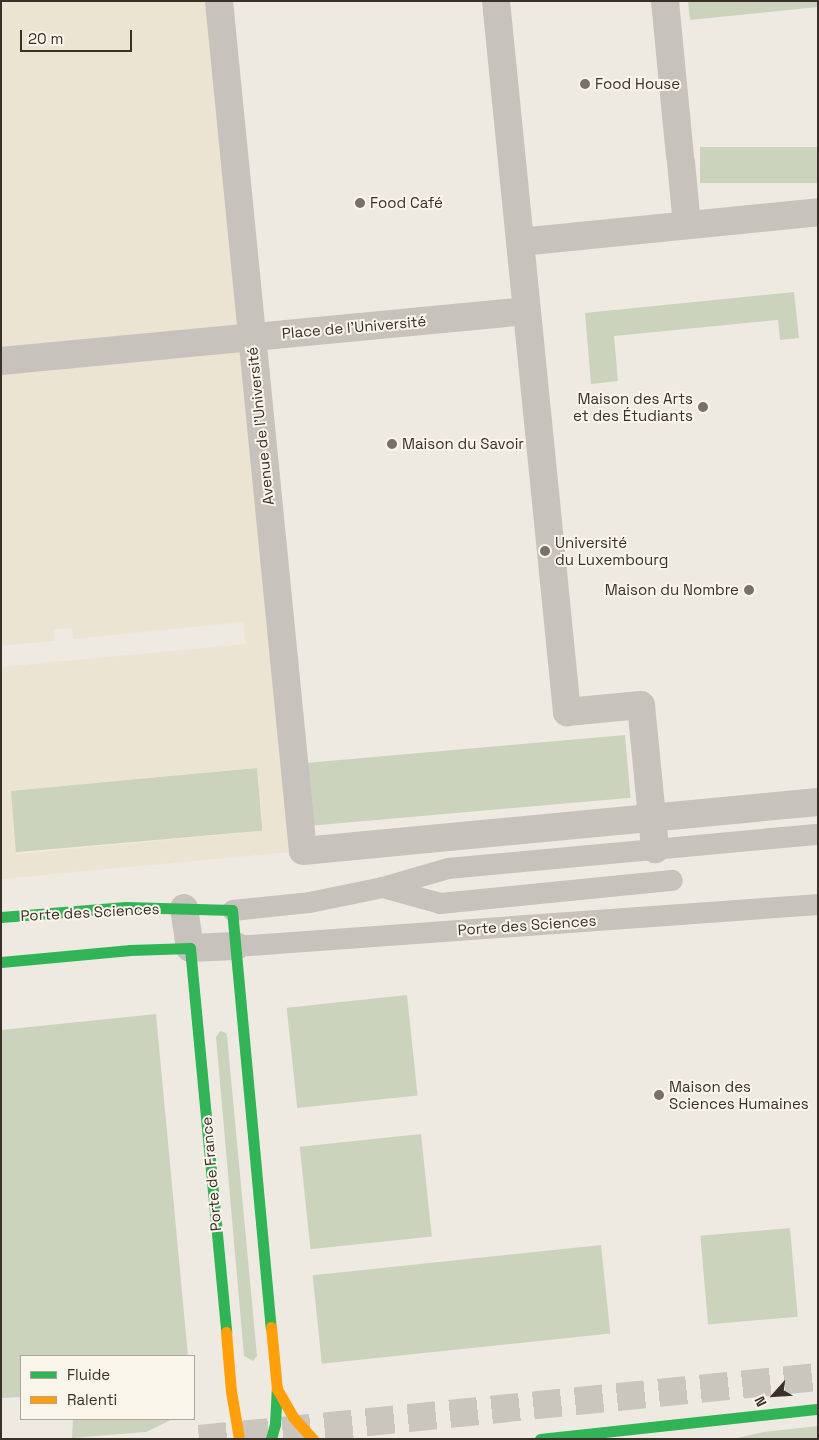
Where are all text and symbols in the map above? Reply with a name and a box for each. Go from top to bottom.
scale bar [22,20,135,52]
text: 20 m [28,29,63,48]
place label: Food House [595,75,680,93]
marker: Food House [579,78,591,90]
place label: Food Café [370,194,443,212]
marker: Food Café [354,197,366,209]
street label: Place de l'Université [281,312,427,342]
street label: Avenue de l'Université [243,346,277,506]
place label: Maison des Arts et des Étudiants [573,389,693,424]
marker: Maison des Arts et des Étudiants [697,401,709,413]
place label: Maison du Savoir [402,435,524,453]
marker: Maison du Savoir [386,438,398,450]
place label: Université du Luxembourg [555,533,668,568]
marker: Université du Luxembourg [539,545,551,557]
place label: Maison du Nombre [605,581,739,599]
marker: Maison du Nombre [743,584,755,596]
street label: Porte des Sciences [20,899,160,925]
street label: Porte des Sciences [457,911,597,939]
place label: Maison des Sciences Humaines [669,1077,809,1112]
marker: Maison des Sciences Humaines [653,1089,665,1101]
street label: Porte de France [197,1116,225,1232]
legend [20,1355,195,1420]
text: Fluide [67,1365,110,1384]
north arrow [749,1370,799,1420]
text: Ralenti [67,1390,117,1409]
text: N [750,1393,771,1410]

